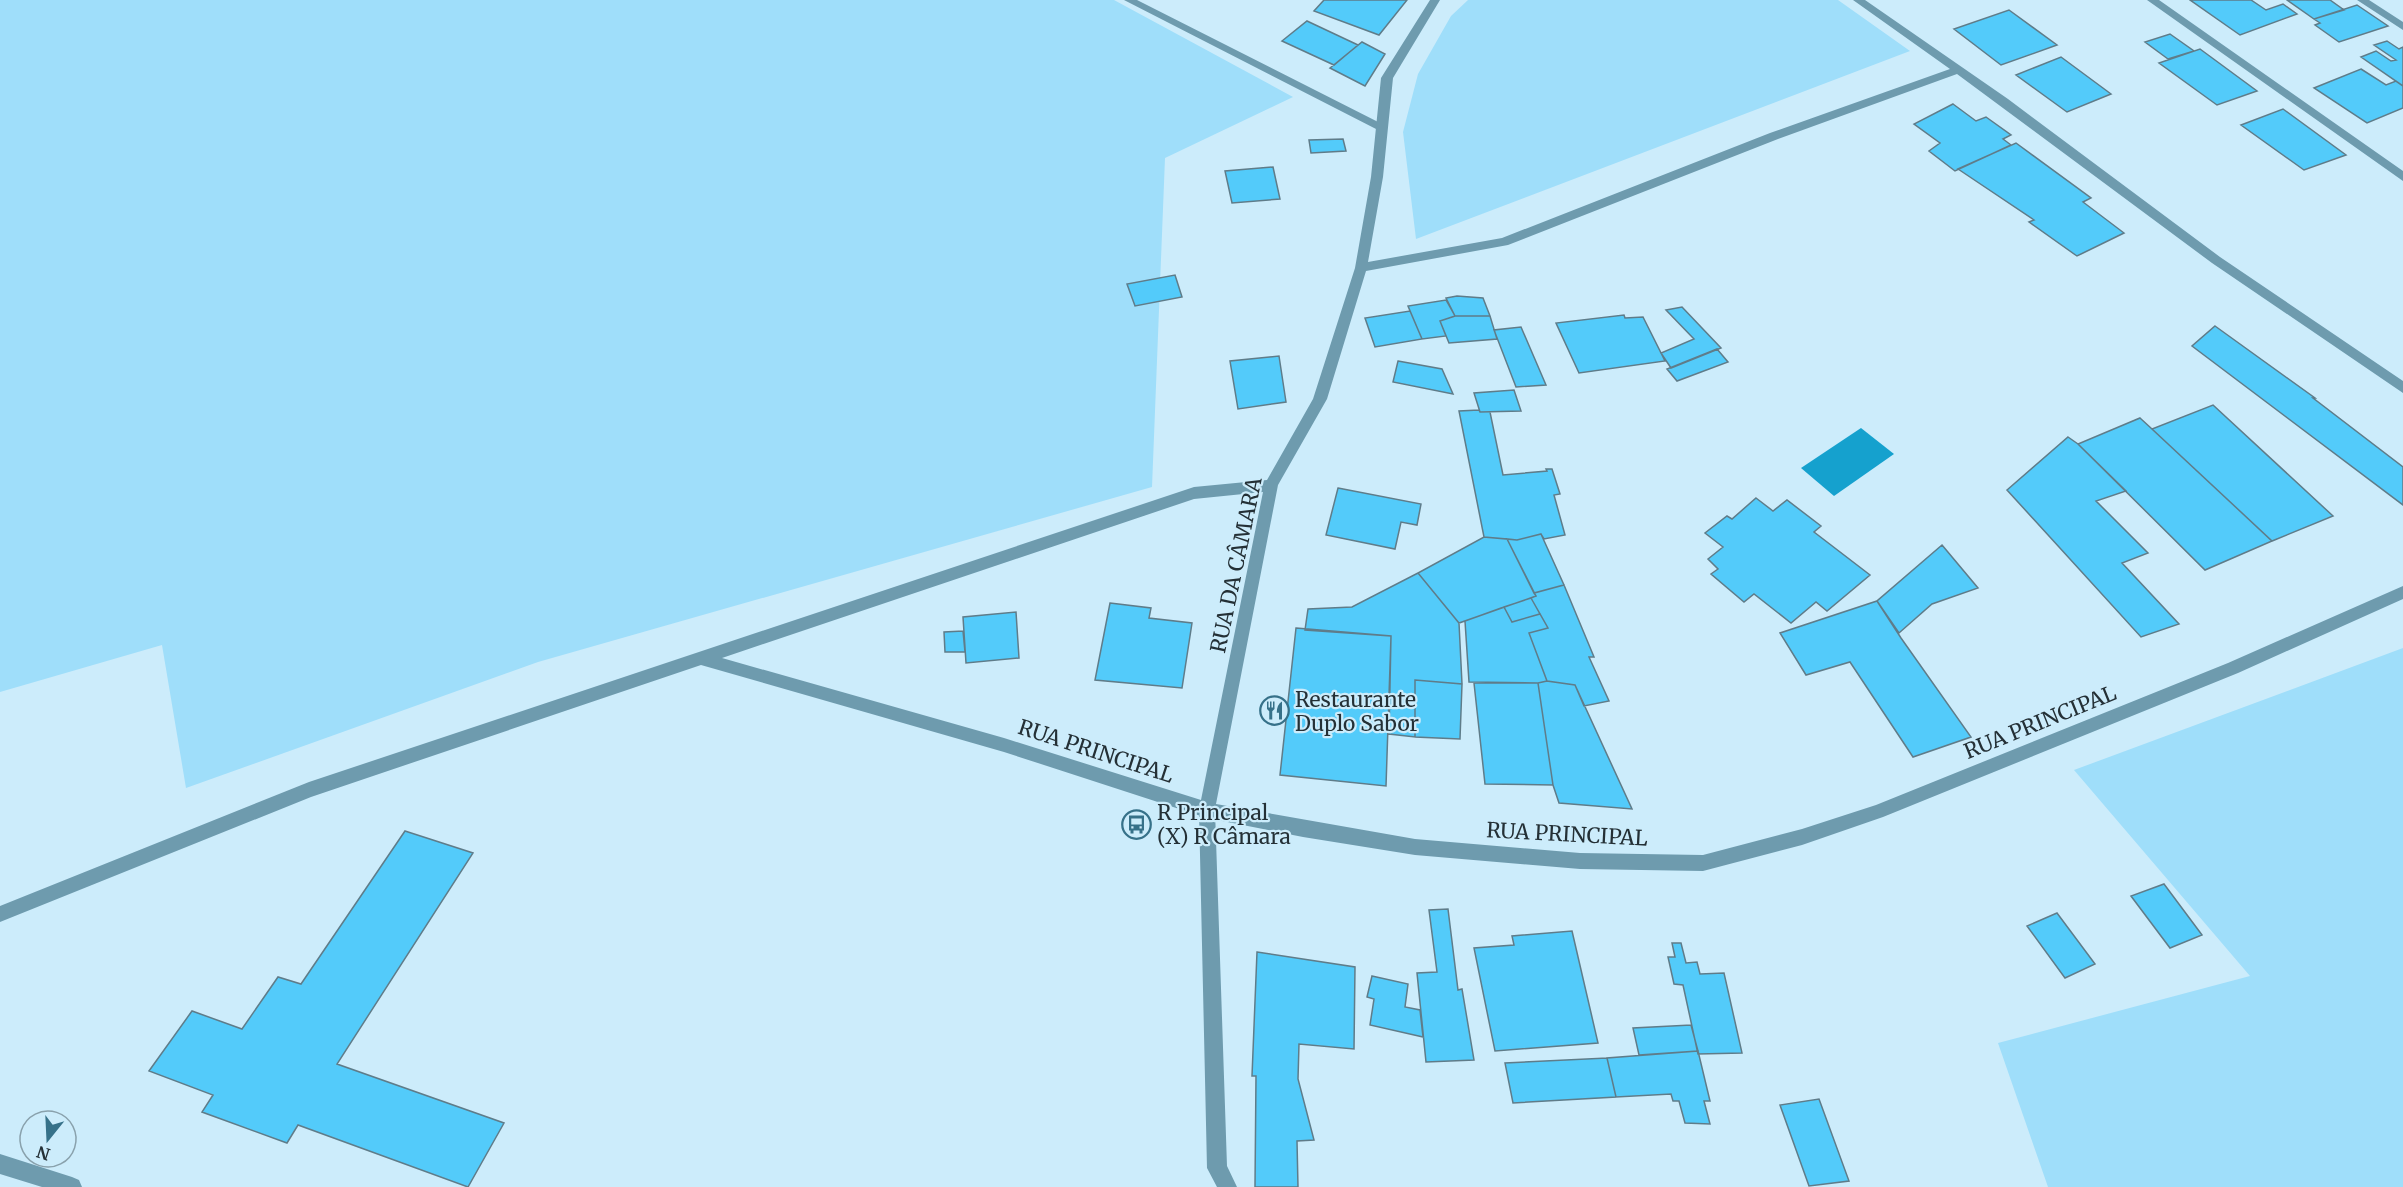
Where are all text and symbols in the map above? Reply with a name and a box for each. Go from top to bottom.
street label: RUA DA CÂMARA [1204,474,1268,655]
street label: RUA PRINCIPAL [1960,679,2120,765]
place label: Restaurante Duplo Sabor [1295,686,1419,737]
restaurant icon: Restaurante Duplo Sabor [1258,695,1290,727]
street label: RUA PRINCIPAL [1015,713,1177,789]
place label: R Principal (X) R Câmara [1157,799,1291,850]
bus stop icon: R Principal (X) R Câmara [1120,808,1152,840]
street label: RUA PRINCIPAL [1486,816,1648,852]
north arrow [18,1109,78,1169]
text: N [34,1142,52,1165]

